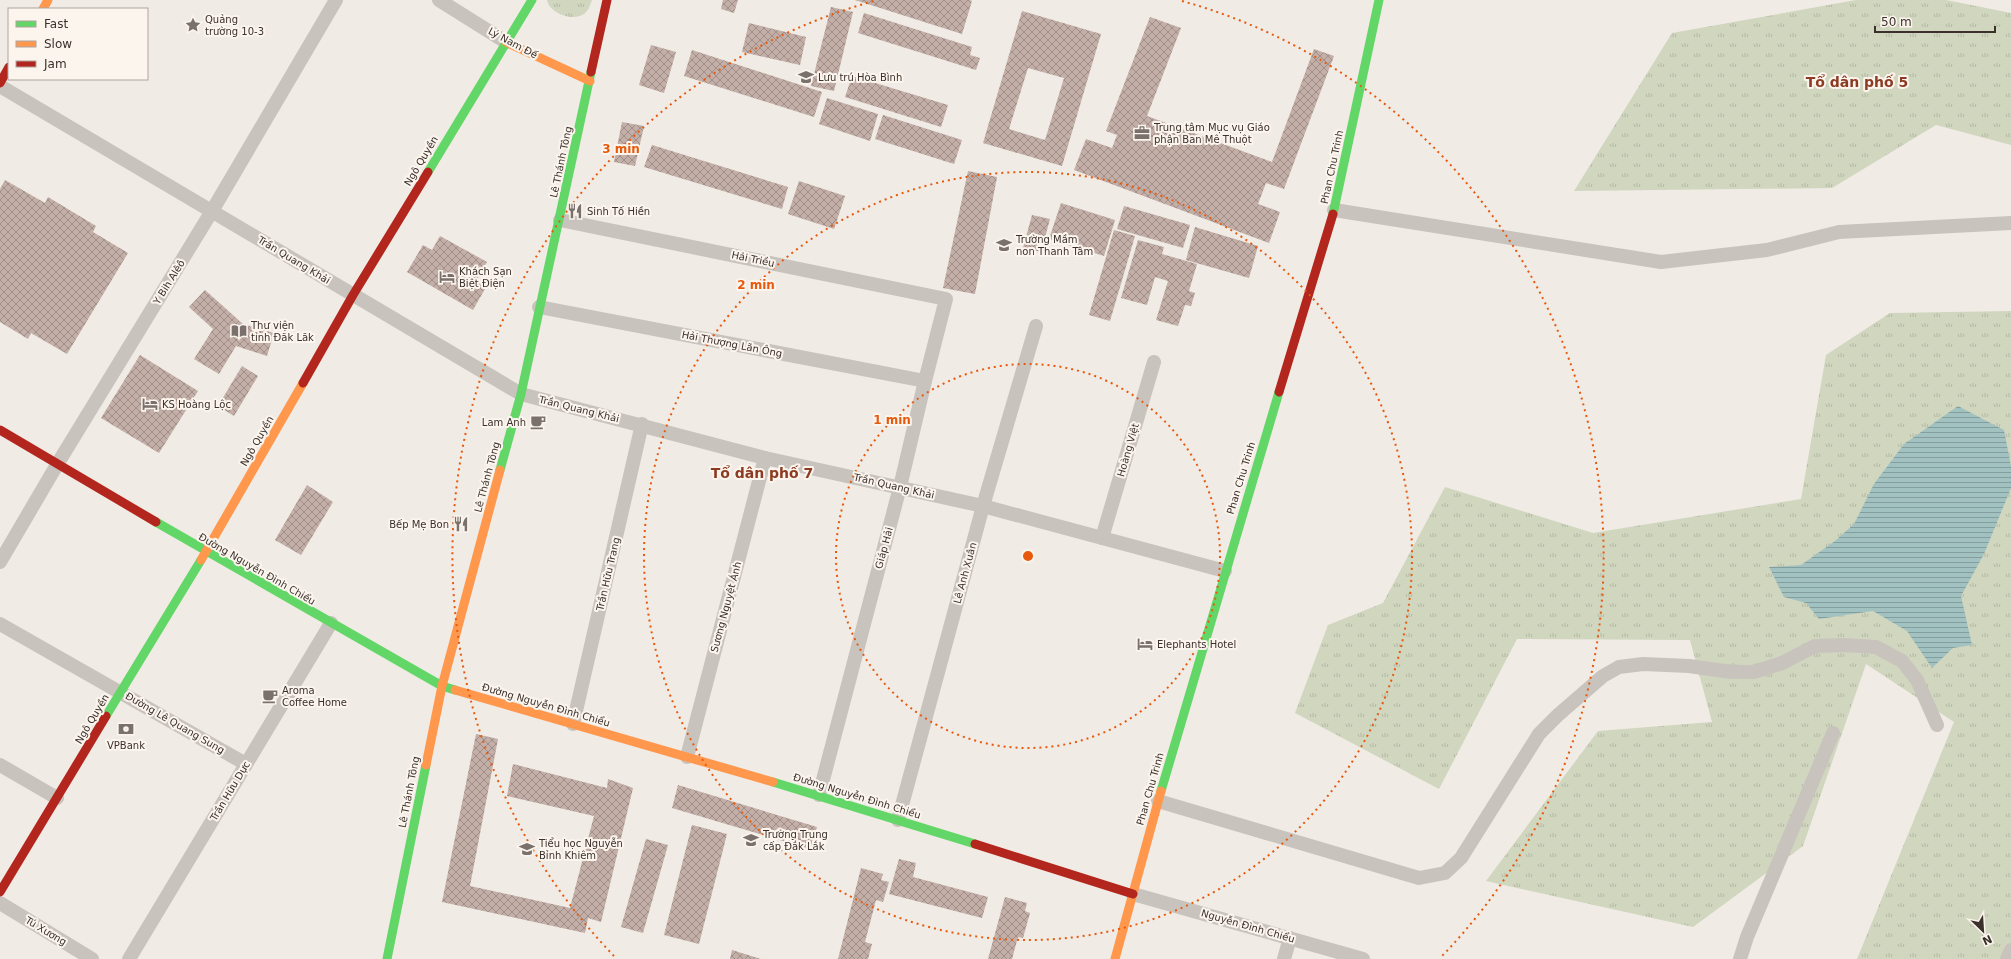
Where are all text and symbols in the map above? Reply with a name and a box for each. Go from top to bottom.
legend [8,8,148,80]
scale bar [1875,8,1995,34]
place label: Quảng trường 10-3 [205,14,264,37]
text: 50 m [1881,15,1912,29]
place icon: Quảng trường 10-3 [184,16,202,34]
text: Fast [44,17,68,31]
street label: Lý Nam Đế [486,25,540,61]
text: Slow [44,37,72,51]
text: Jam [43,57,67,71]
school or university icon: Lưu trú Hòa Bình [797,68,815,86]
place label: Lưu trú Hòa Bình [818,72,902,83]
district label: Tổ dân phố 5 [1806,74,1908,90]
place label: Trung tâm Mục vụ Giáo phận Ban Mê Thuột [1153,122,1270,146]
office icon: Trung tâm Mục vụ Giáo phận Ban Mê Thuột [1133,124,1151,142]
street label: Lê Thánh Tông [548,125,574,199]
street label: Phan Chu Trinh [1319,129,1345,205]
street label: Ngô Quyền [402,134,440,188]
text: 3 min [602,142,640,156]
restaurant icon: Sinh Tố Hiền [566,202,584,220]
place label: Sinh Tố Hiền [587,206,650,217]
street label: Trần Quang Khải [255,234,332,286]
place label: Trường Mầm non Thanh Tâm [1015,234,1093,257]
school or university icon: Trường Mầm non Thanh Tâm [995,236,1013,254]
street label: Hải Triều [731,249,775,269]
street label: Y Bih Alêô [150,258,187,307]
place label: Khách Sạn Biệt Điện [459,266,512,290]
hotel icon: Khách Sạn Biệt Điện [438,268,456,286]
text: 2 min [737,278,775,292]
place label: Thư viện tỉnh Đăk Lăk [250,320,314,343]
library icon: Thư viện tỉnh Đăk Lăk [230,322,248,340]
street label: Hải Thượng Lãn Ông [681,328,783,360]
street label: Trần Quang Khải [537,393,620,424]
hotel icon: KS Hoàng Lộc [141,395,159,413]
place label: KS Hoàng Lộc [162,399,231,411]
cafe icon: Lam Anh [529,413,547,431]
text: 1 min [873,413,911,427]
street label: Ngô Quyền [238,414,276,468]
place label: Lam Anh [482,417,526,428]
street label: Hoàng Việt [1115,422,1142,478]
street label: Lê Thánh Tông [472,440,502,514]
street label: Phan Chu Trinh [1225,441,1257,515]
district label: Tổ dân phố 7 [711,465,813,481]
street label: Trần Quang Khải [852,471,935,501]
restaurant icon: Bếp Mẹ Bon [452,515,470,533]
place label: Bếp Mẹ Bon [389,519,449,531]
street label: Giáp Hải [873,526,895,570]
street label: Đường Nguyễn Đình Chiểu [197,530,318,607]
street label: Trần Hữu Trang [594,536,622,613]
street label: Lê Anh Xuân [952,541,978,605]
centre of rings [1021,549,1035,563]
street label: Sương Nguyệt Ánh [708,560,744,654]
hotel icon: Elephants Hotel [1136,635,1154,653]
place label: Elephants Hotel [1157,639,1236,650]
street label: Đường Nguyễn Đình Chiểu [481,680,612,729]
place label: Aroma Coffee Home [282,685,347,708]
cafe icon: Aroma Coffee Home [261,687,279,705]
street label: Đường Lê Quang Sung [124,690,226,756]
street label: Ngô Quyền [73,692,111,746]
bank icon: VPBank [117,720,135,738]
place label: VPBank [107,740,145,751]
street label: Phan Chu Trinh [1134,751,1166,827]
street label: Lê Thánh Tông [397,755,421,829]
street label: Trần Hữu Dực [207,759,253,824]
street label: Đường Nguyễn Đình Chiểu [792,770,922,821]
place label: Trường Trung cấp Đắk Lắk [762,829,828,852]
school or university icon: Trường Trung cấp Đắk Lắk [742,831,760,849]
place label: Tiểu học Nguyễn Bỉnh Khiêm [538,837,623,861]
school or university icon: Tiểu học Nguyễn Bỉnh Khiêm [518,840,536,858]
street label: Nguyễn Đình Chiểu [1200,906,1296,945]
north arrow [1963,911,2003,951]
street label: Tú Xương [23,914,69,948]
text: N [1980,932,1994,947]

